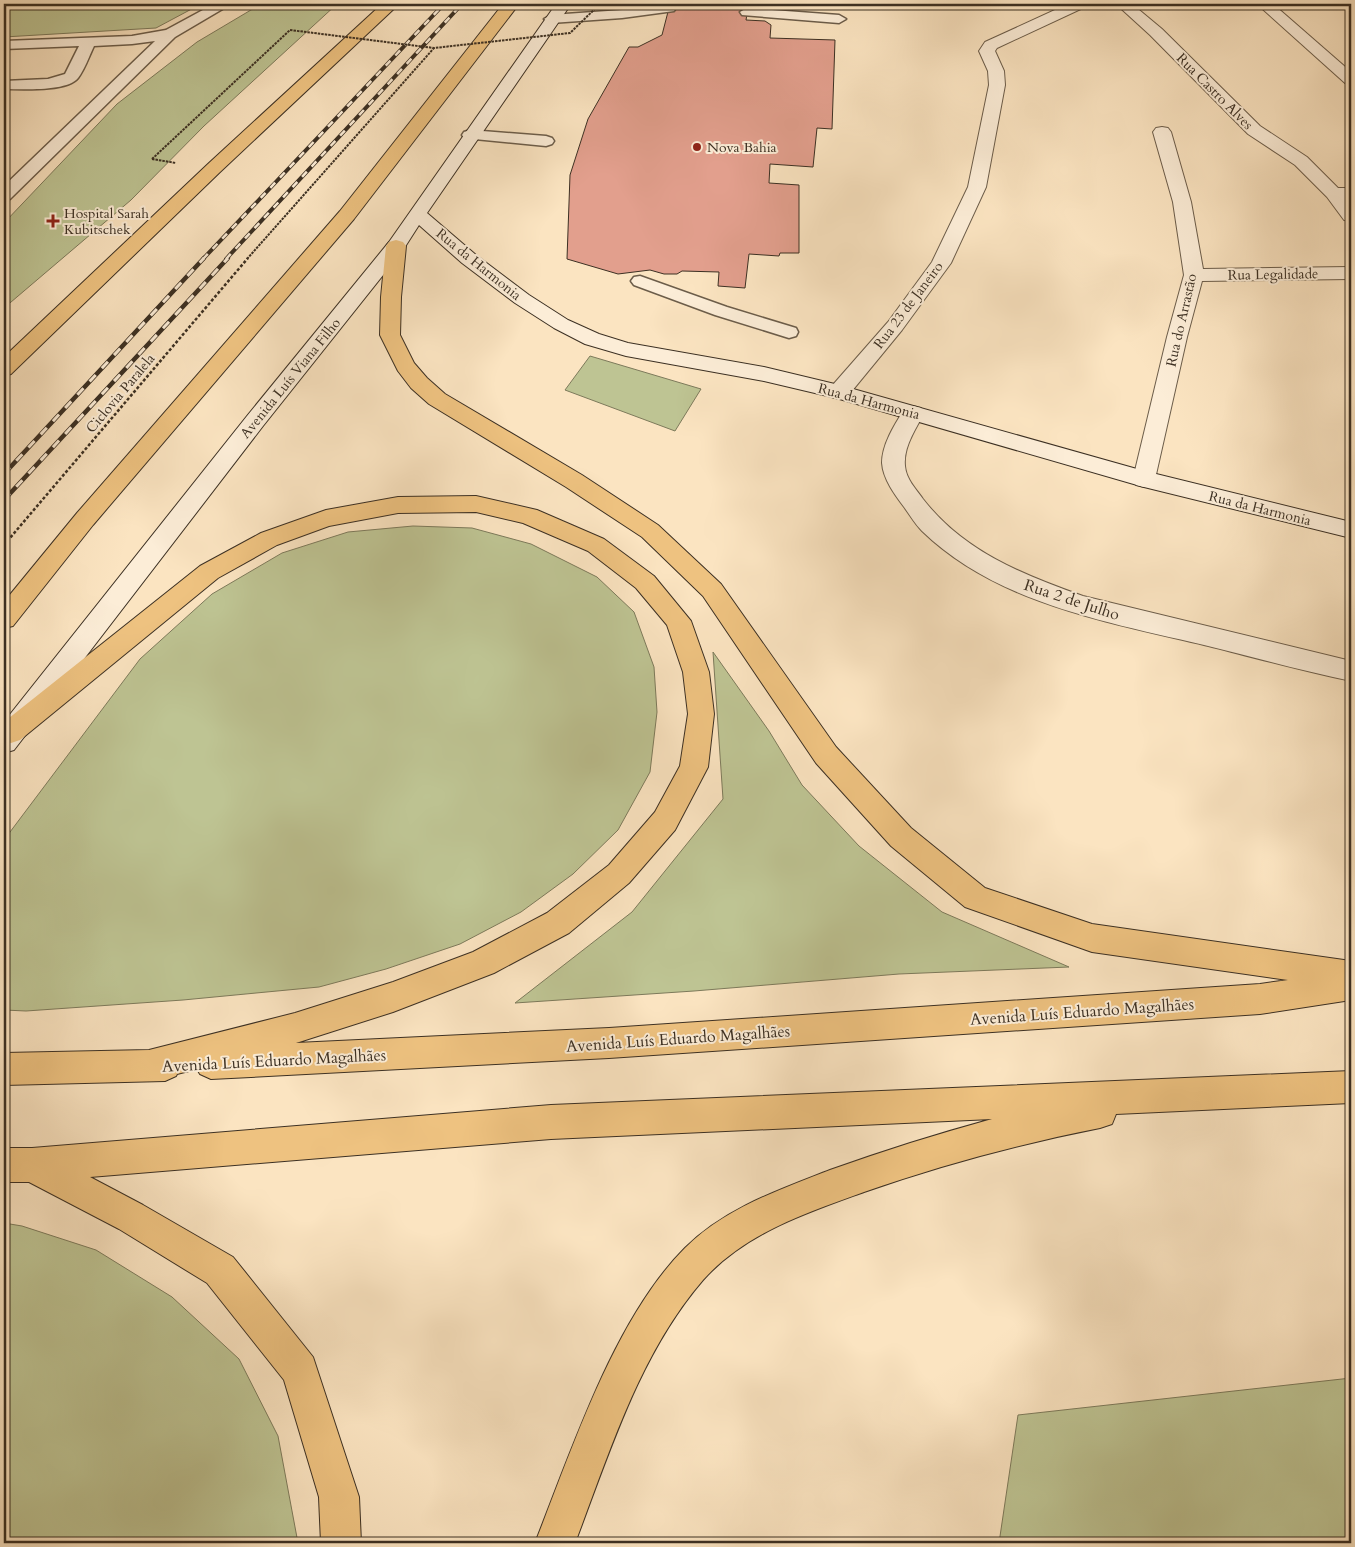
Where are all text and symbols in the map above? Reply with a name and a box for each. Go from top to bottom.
street label: Rua Castro Alves [1172,49,1257,134]
place label: Nova Bahia [707,138,777,157]
marker: Nova Bahia [691,141,703,153]
place label: Hospital Sarah Kubitschek [64,204,149,239]
marker: Hospital Sarah Kubitschek [46,214,60,228]
street label: Rua da Harmonia [432,224,525,305]
street label: Rua 23 de Janeiro [869,257,948,353]
street label: Rua Legalidade [1227,264,1319,285]
street label: Rua do Arrastão [1162,271,1202,369]
street label: Avenida Luís Viana Filho [236,314,345,443]
street label: Ciclovia Paralela [82,350,159,437]
street label: Rua da Harmonia [816,379,922,424]
street label: Rua da Harmonia [1207,487,1313,530]
street label: Rua 2 de Julho [1021,574,1123,626]
street label: Avenida Luís Eduardo Magalhães [969,993,1195,1031]
street label: Avenida Luís Eduardo Magalhães [565,1020,791,1058]
street label: Avenida Luís Eduardo Magalhães [161,1044,387,1078]

